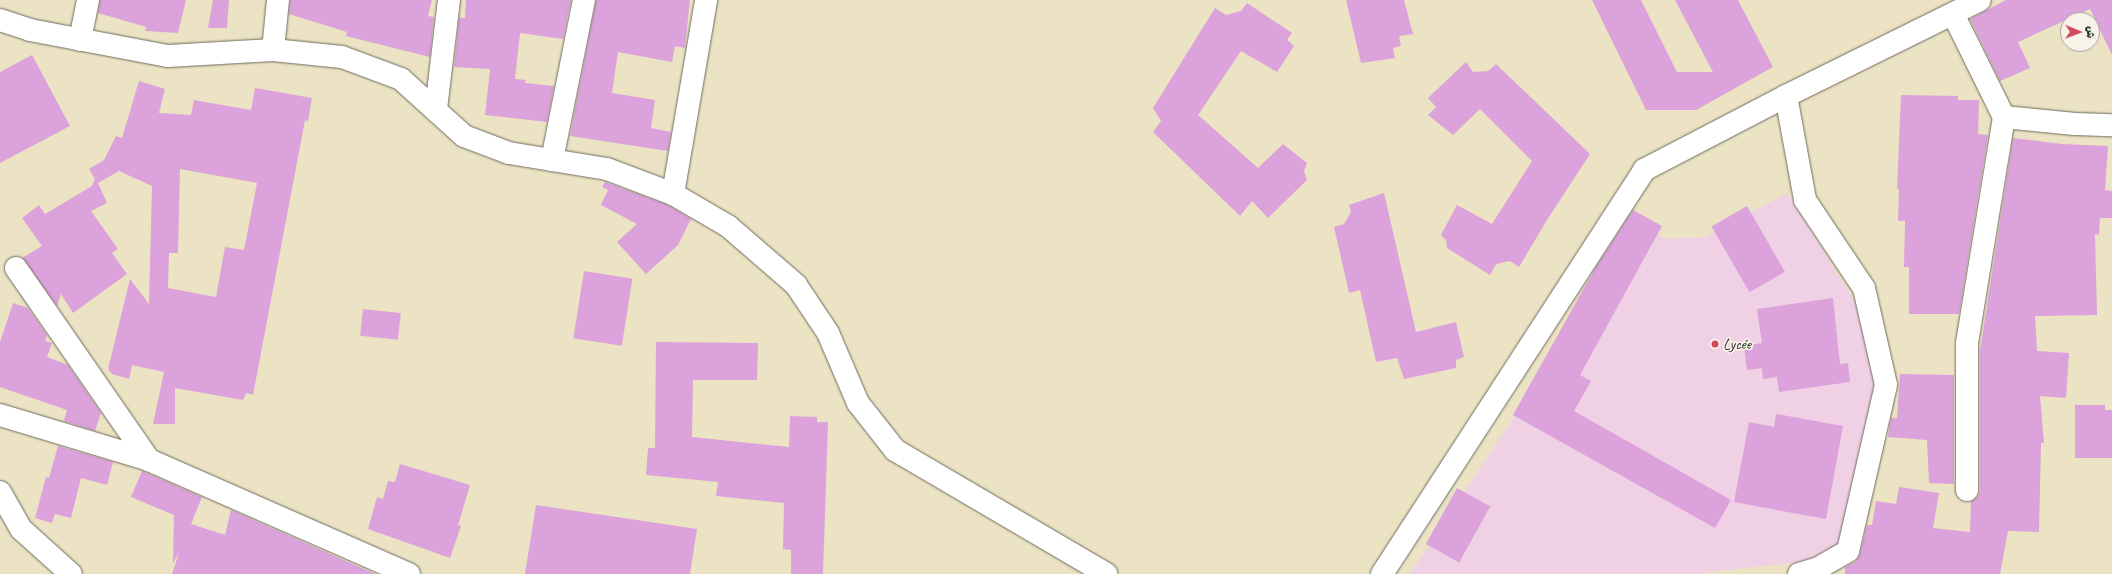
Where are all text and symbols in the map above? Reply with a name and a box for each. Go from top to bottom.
north arrow [2060,12,2100,52]
text: ش [2084,26,2098,38]
place label: Lycée [1723,334,1751,354]
marker: Lycée [1710,339,1720,349]

